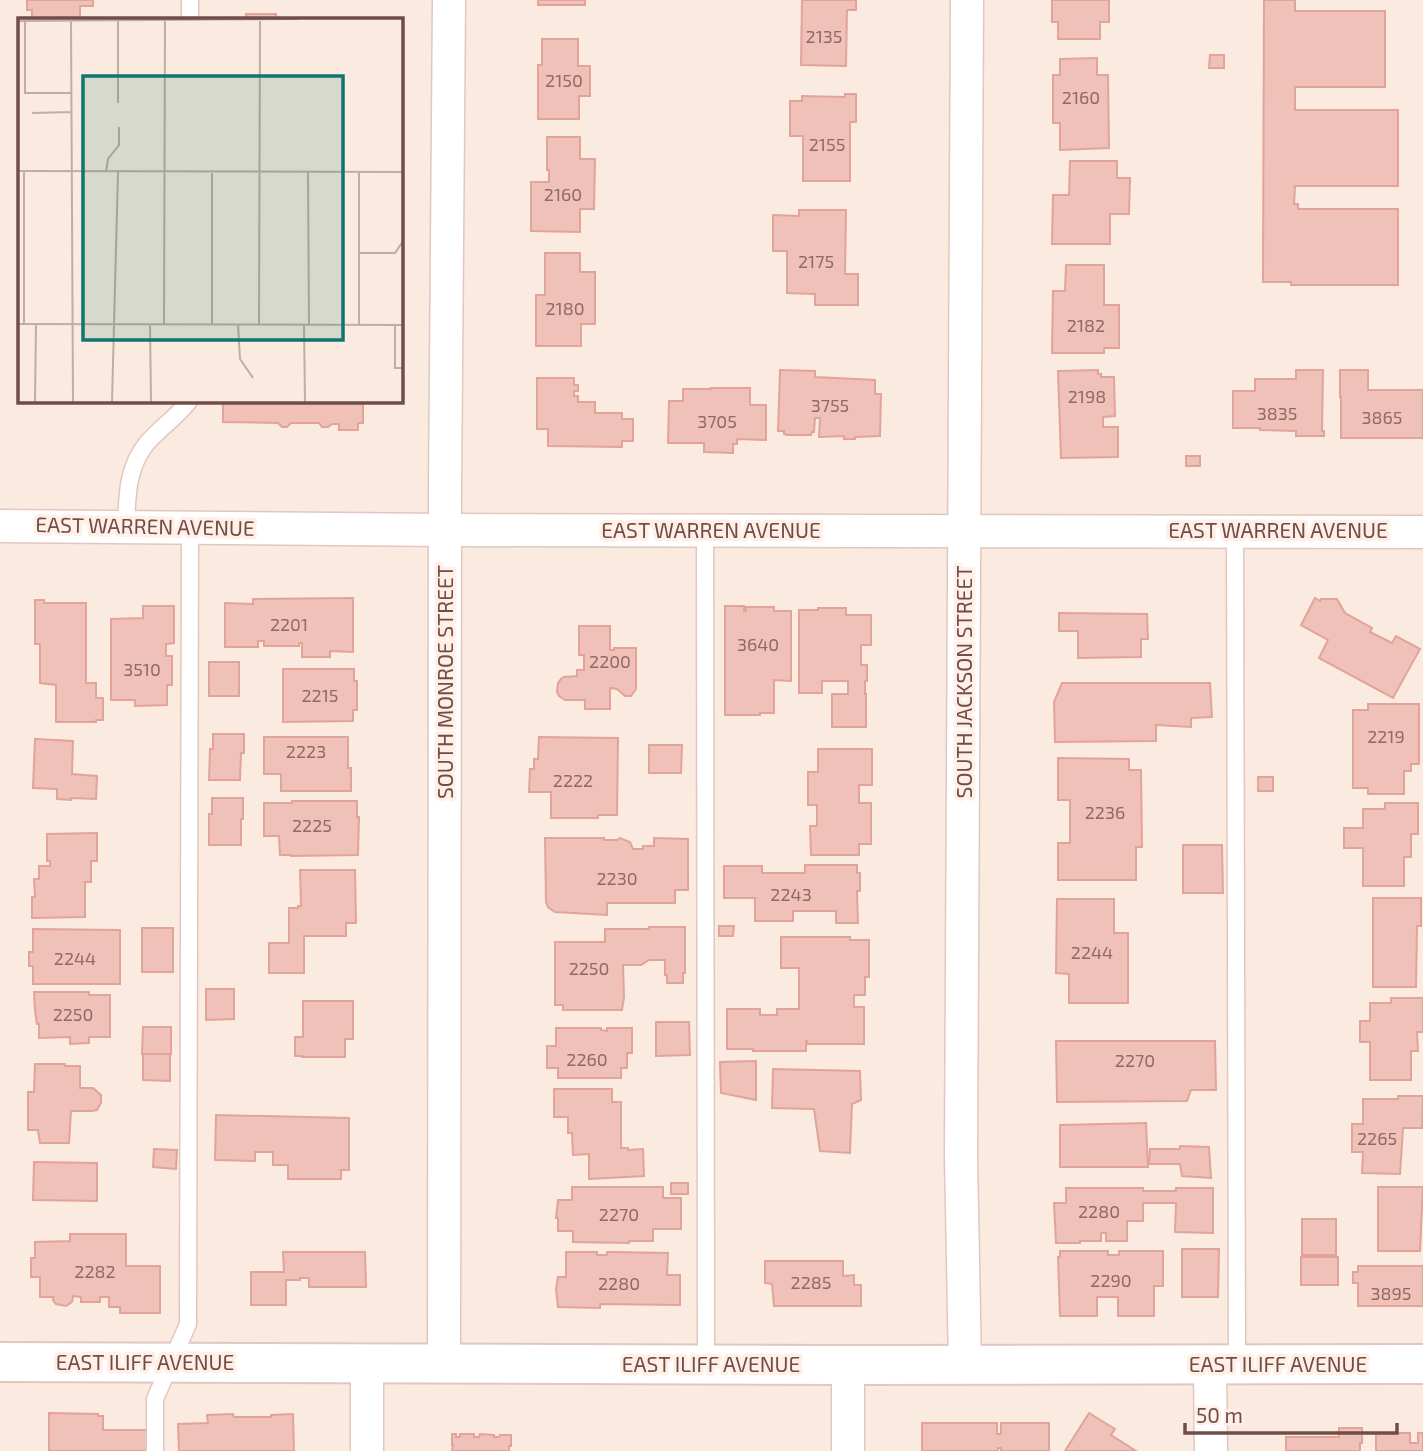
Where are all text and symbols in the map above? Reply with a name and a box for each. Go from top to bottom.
inset map [18,18,402,402]
house number: 2135 [806,25,842,47]
house number: 2150 [545,69,583,91]
house number: 2160 [1062,86,1100,108]
house number: 2155 [809,133,845,155]
house number: 2160 [544,183,582,205]
house number: 2175 [798,250,834,272]
house number: 2180 [545,297,585,319]
house number: 2182 [1067,314,1105,336]
house number: 2198 [1068,385,1106,407]
house number: 3755 [811,394,849,416]
house number: 3835 [1257,402,1297,424]
house number: 3865 [1362,406,1402,428]
house number: 3705 [697,410,737,432]
street label: EAST WARREN AVENUE [35,511,255,540]
street label: EAST WARREN AVENUE [601,517,821,542]
street label: EAST WARREN AVENUE [1168,517,1388,542]
street label: SOUTH MONROE STREET [432,565,457,799]
street label: SOUTH JACKSON STREET [951,566,976,798]
house number: 2201 [270,613,308,635]
house number: 3640 [737,633,779,655]
house number: 2200 [589,650,631,672]
house number: 3510 [123,658,161,680]
house number: 2215 [301,684,339,706]
house number: 2219 [1367,725,1405,747]
house number: 2223 [286,740,326,762]
house number: 2222 [553,769,593,791]
house number: 2236 [1085,801,1125,823]
house number: 2225 [292,814,332,836]
house number: 2230 [596,867,638,889]
house number: 2243 [770,883,812,905]
house number: 2244 [1071,941,1113,963]
house number: 2244 [54,947,96,969]
house number: 2250 [569,957,609,979]
house number: 2250 [53,1003,93,1025]
house number: 2260 [566,1048,608,1070]
house number: 2270 [1115,1049,1155,1071]
house number: 2265 [1357,1127,1397,1149]
house number: 2280 [1078,1200,1120,1222]
house number: 2270 [599,1203,639,1225]
house number: 2282 [74,1260,116,1282]
house number: 2290 [1090,1269,1132,1291]
house number: 2285 [791,1271,831,1293]
house number: 2280 [598,1272,640,1294]
house number: 3895 [1371,1282,1411,1304]
street label: EAST ILIFF AVENUE [56,1349,234,1374]
street label: EAST ILIFF AVENUE [622,1351,800,1376]
street label: EAST ILIFF AVENUE [1189,1351,1367,1376]
scale bar [1185,1392,1397,1436]
text: 50 m [1196,1402,1243,1427]

